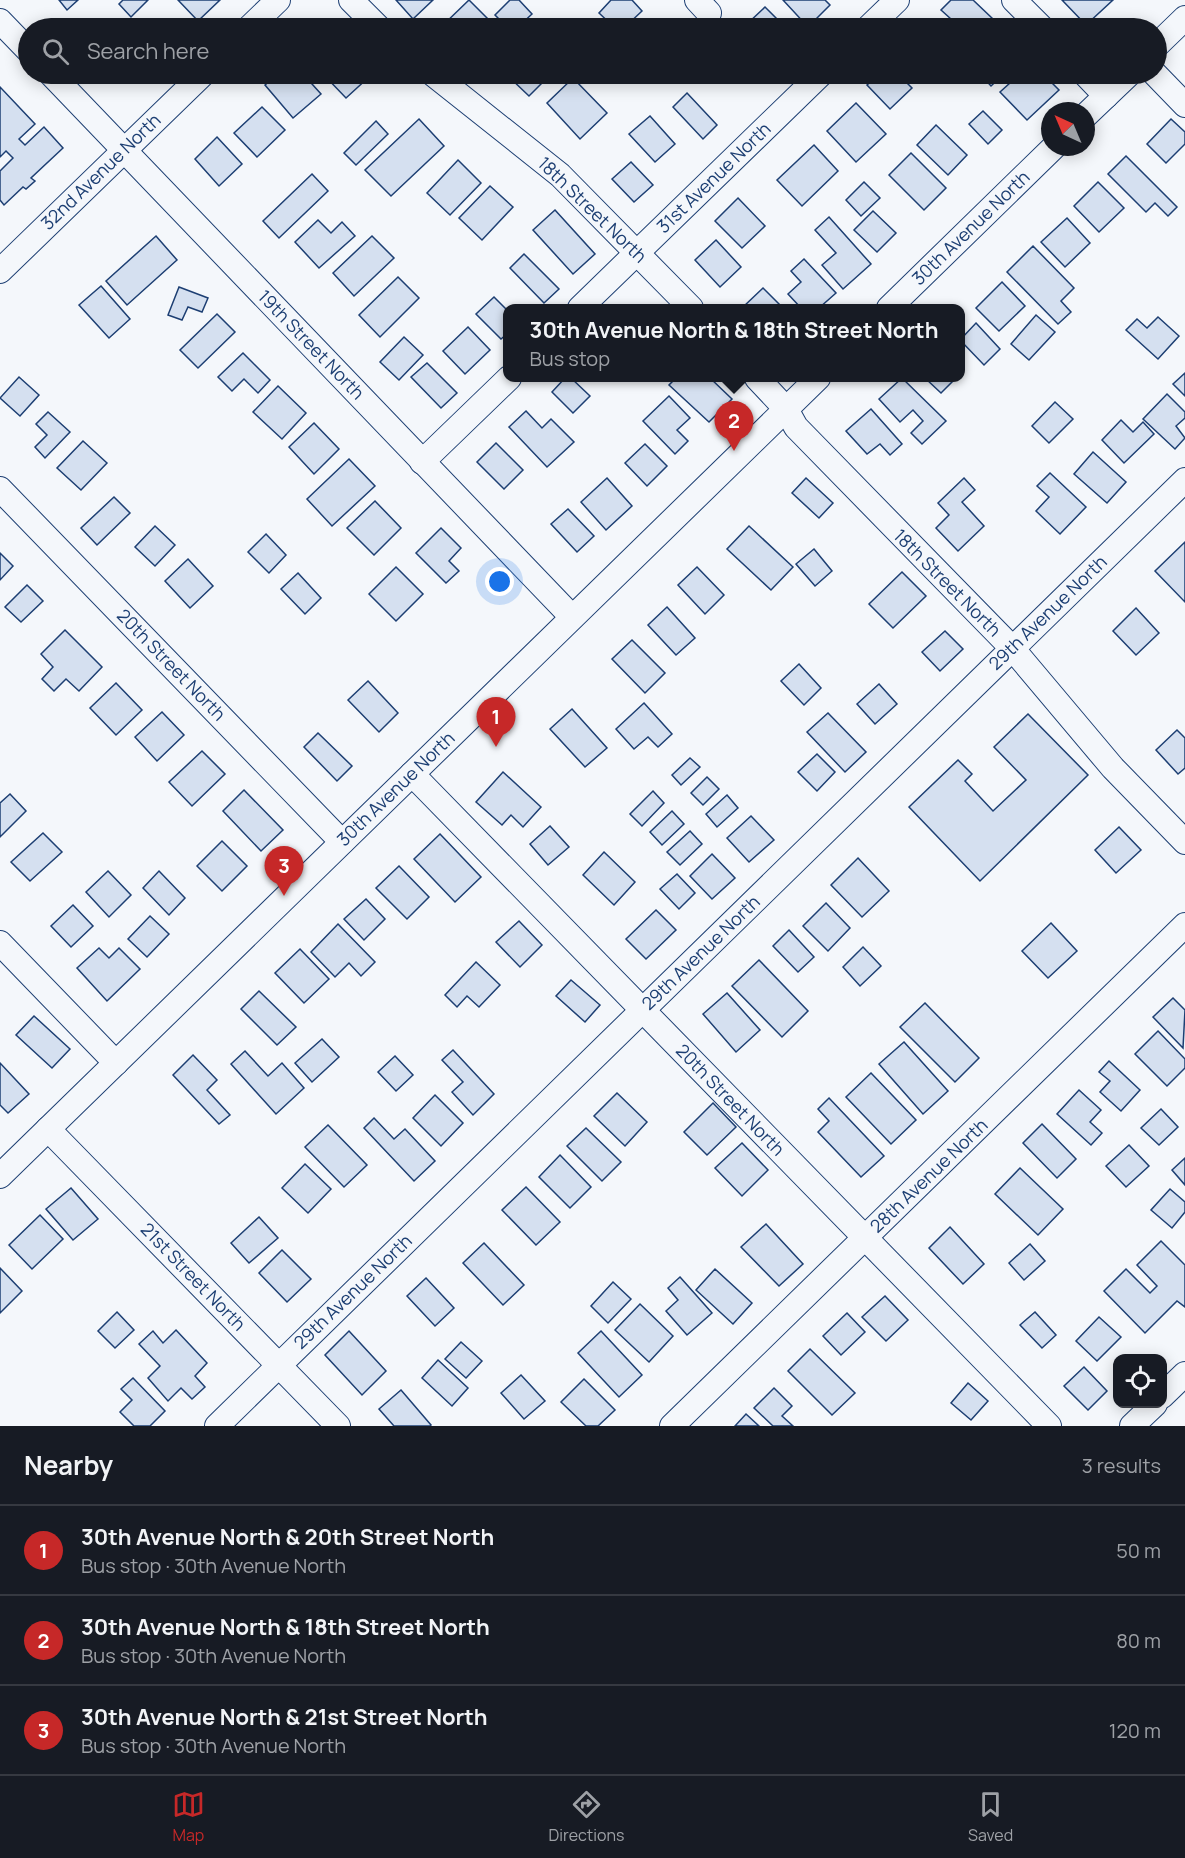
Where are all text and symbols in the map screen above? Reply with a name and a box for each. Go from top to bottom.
search box [18,18,1167,84]
icon: search [39,35,72,68]
text: Search here [87,36,209,66]
north arrow [1041,102,1095,156]
street label: 32nd Avenue North [35,108,165,235]
street label: 31st Avenue North [651,117,776,238]
street label: 18th Street North [533,151,652,268]
street label: 30th Avenue North [906,165,1034,290]
street label: 19th Street North [253,284,370,404]
popup [503,304,965,382]
text: 30th Avenue North & 18th Street North [530,315,938,345]
text: Bus stop [530,345,610,372]
pin: 2 [714,402,754,451]
street label: 18th Street North [889,523,1007,641]
street label: 29th Avenue North [983,550,1112,675]
your location [485,567,514,596]
street label: 20th Street North [112,603,231,725]
pin: 1 [476,698,516,747]
street label: 30th Avenue North [331,726,459,851]
pin: 3 [264,846,304,896]
street label: 29th Avenue North [636,890,765,1015]
street label: 20th Street North [671,1038,790,1160]
street label: 28th Avenue North [864,1113,992,1238]
street label: 21st Street North [136,1217,251,1335]
street label: 29th Avenue North [288,1229,417,1354]
map controls [1113,1354,1167,1408]
button: locate [1113,1354,1167,1408]
text: Nearby [24,1447,113,1483]
text: 3 results [1082,1452,1161,1479]
text: 30th Avenue North & 20th Street North [81,1522,494,1552]
text: 1 [39,1537,48,1564]
text: 50 m [1116,1537,1161,1564]
text: Bus stop · 30th Avenue North [81,1552,346,1579]
text: 30th Avenue North & 18th Street North [81,1612,490,1642]
text: 2 [38,1627,49,1654]
text: 80 m [1116,1627,1161,1654]
text: Bus stop · 30th Avenue North [81,1642,346,1669]
text: 30th Avenue North & 21st Street North [81,1702,488,1732]
text: 3 [38,1717,49,1744]
text: 120 m [1109,1717,1161,1744]
text: Bus stop · 30th Avenue North [81,1732,346,1759]
tab: Map [172,1788,205,1846]
tab: Directions [549,1788,624,1846]
tab: Saved [968,1788,1013,1846]

